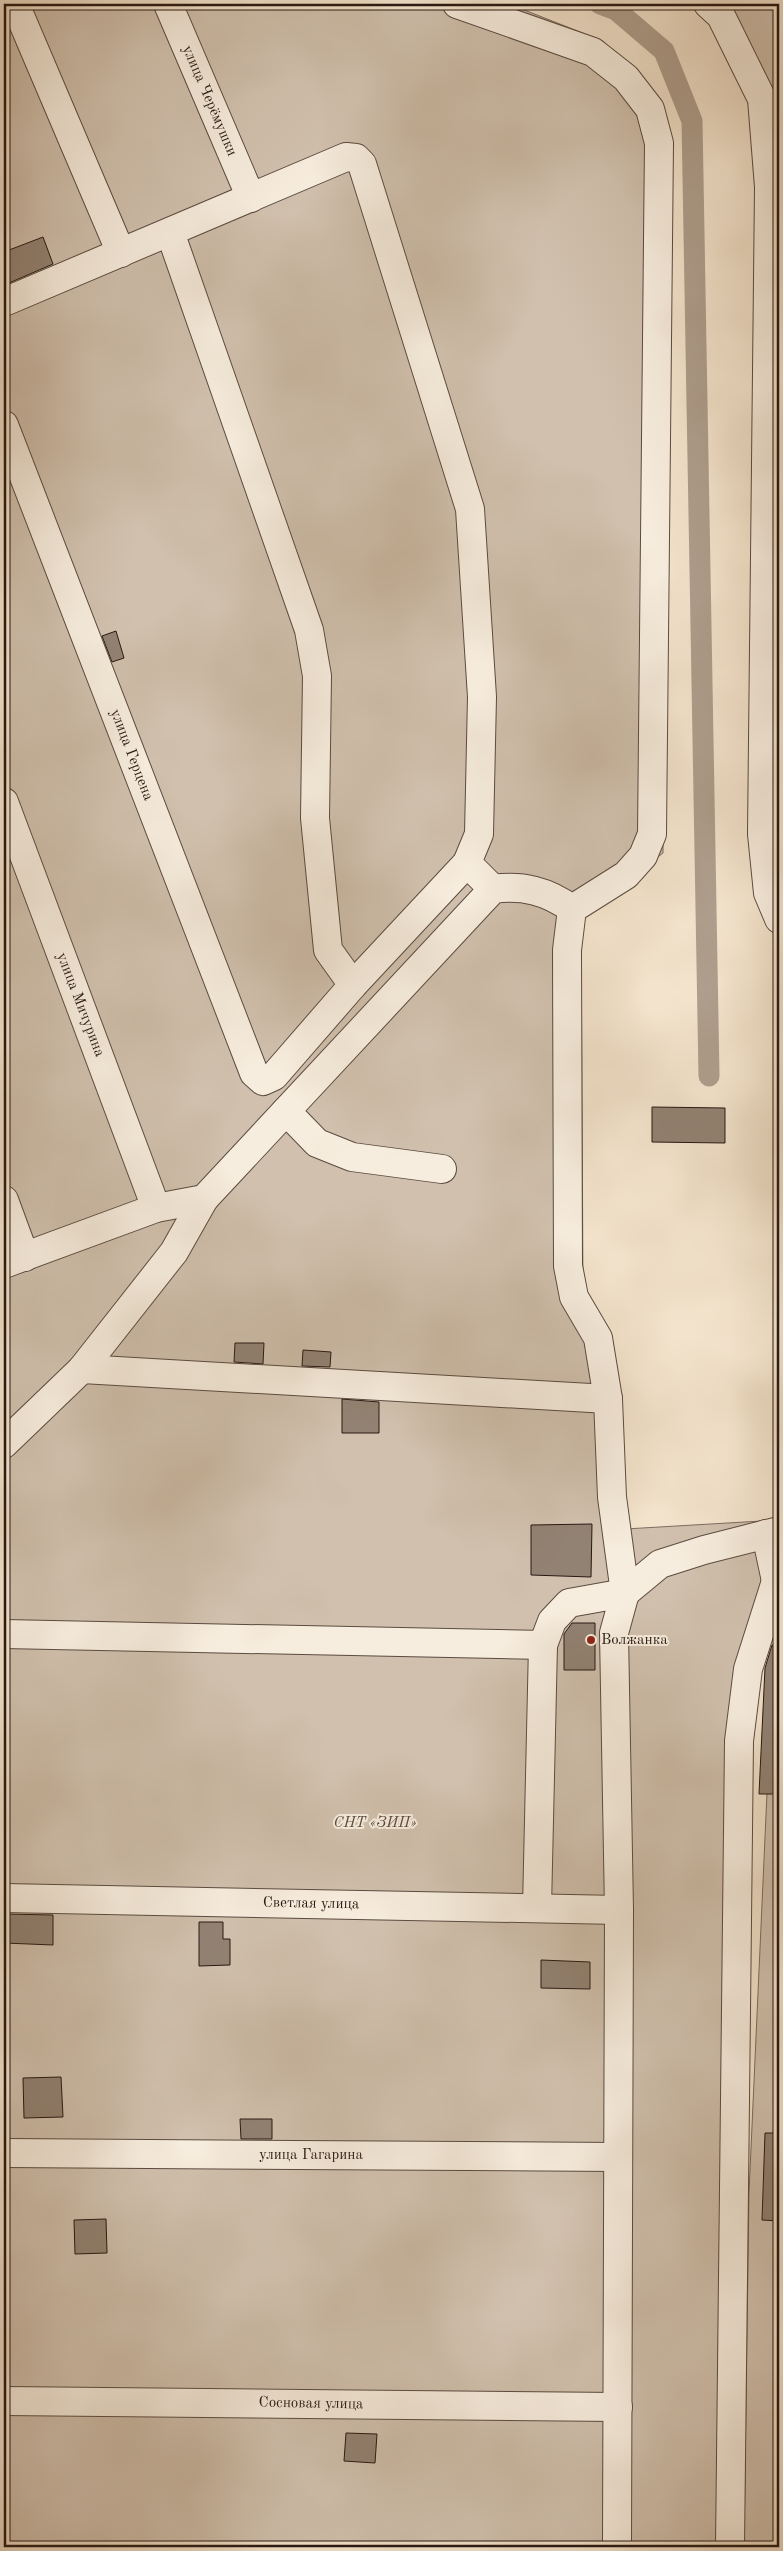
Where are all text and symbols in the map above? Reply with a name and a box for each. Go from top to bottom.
street label: улица Черёмушки [179,43,239,159]
street label: улица Герцена [107,707,156,803]
street label: улица Мичурина [53,951,107,1060]
place label: Волжанка [601,1633,668,1648]
marker: Волжанка [585,1634,597,1646]
park label: СНТ «ЗИП» [333,1815,417,1831]
street label: Светлая улица [263,1896,360,1912]
street label: улица Гагарина [259,2148,363,2163]
street label: Сосновая улица [259,2396,364,2412]

